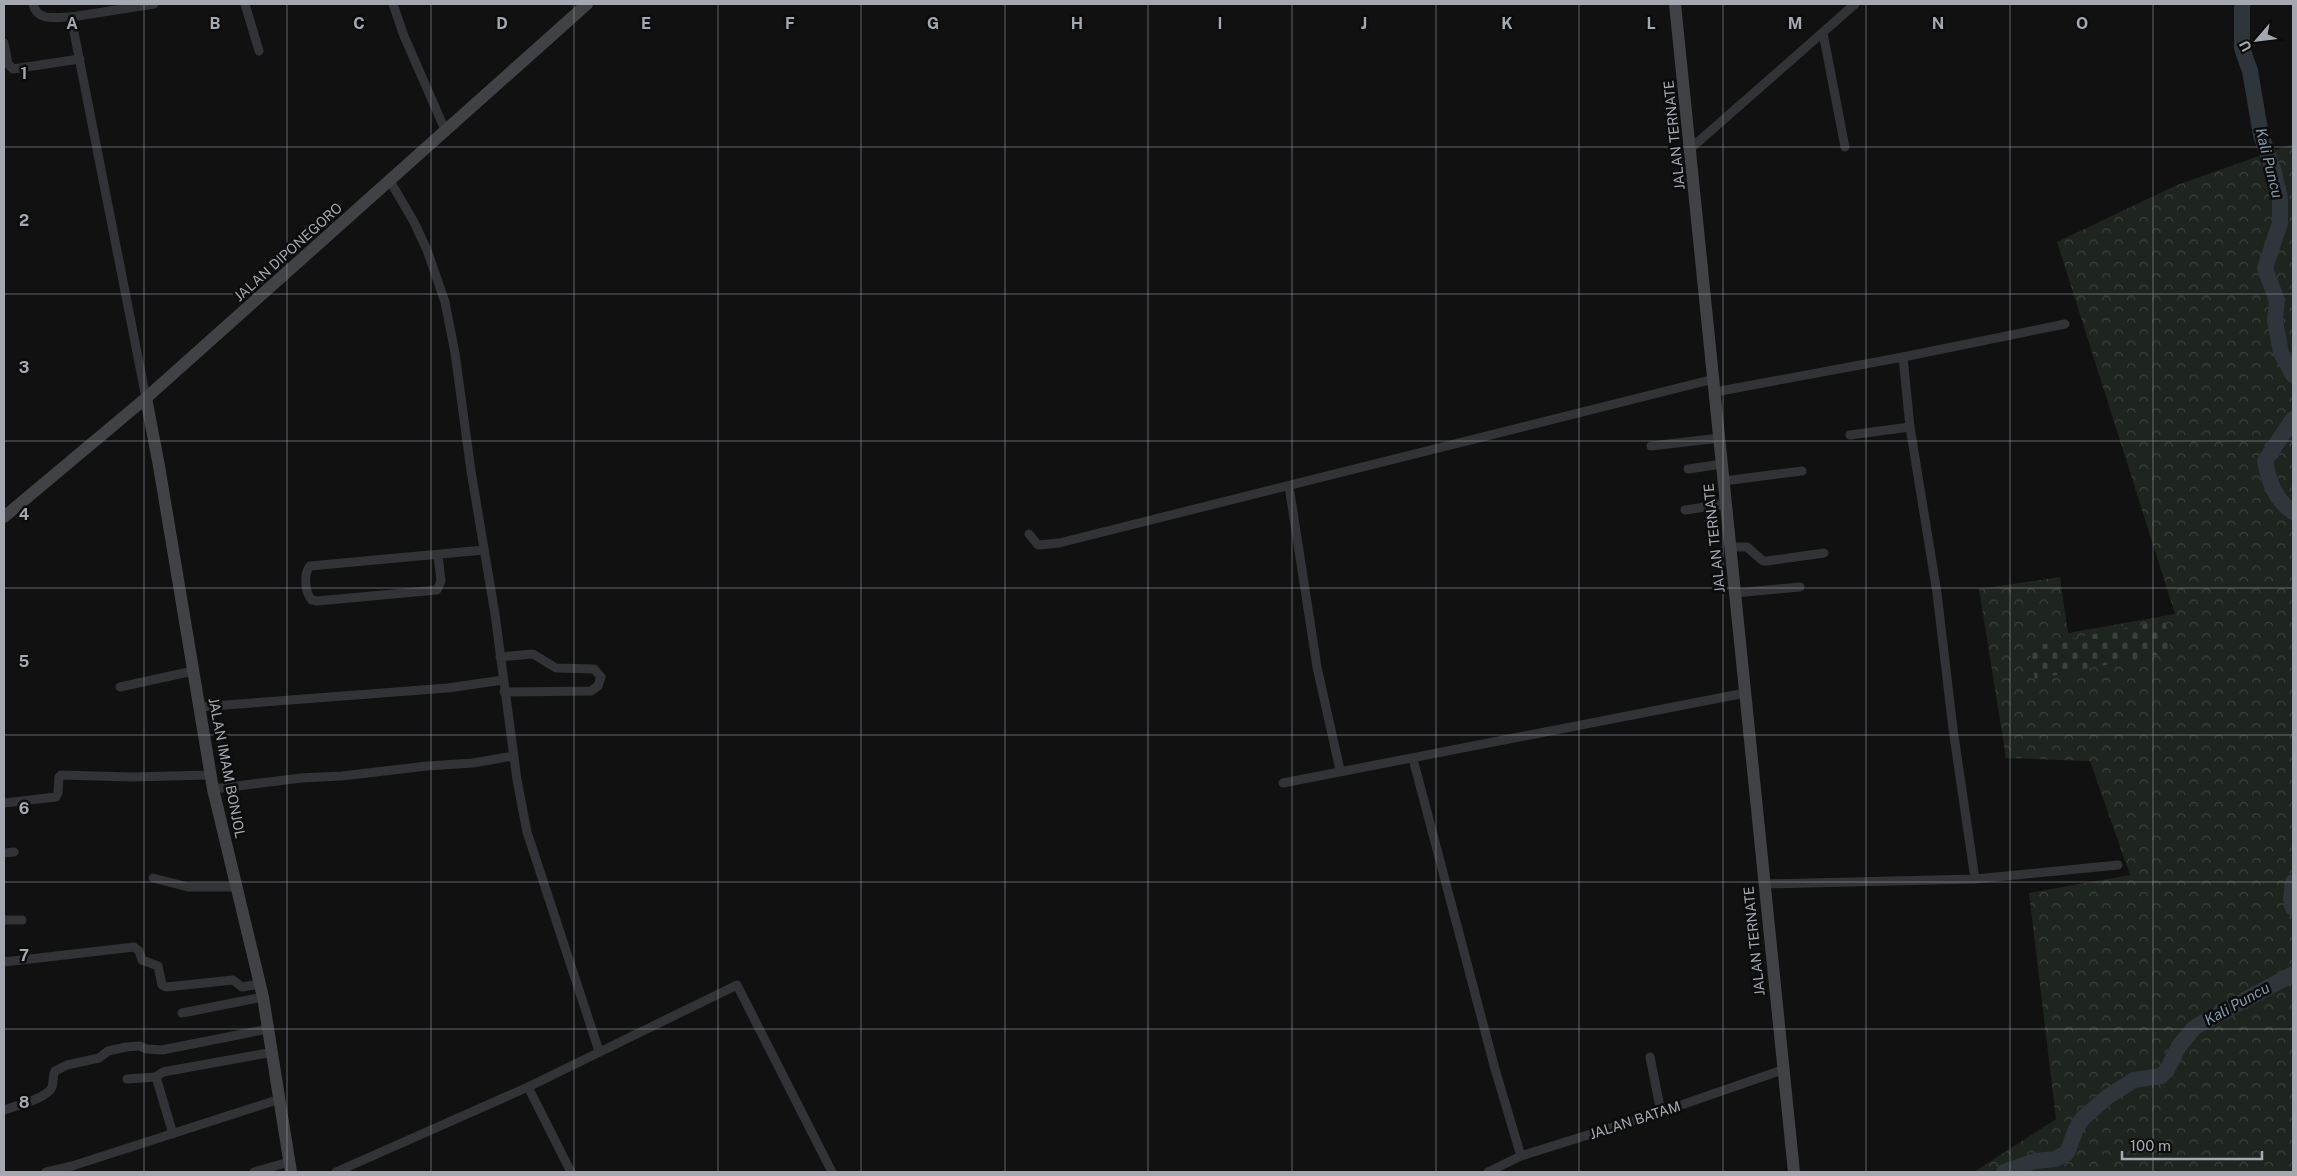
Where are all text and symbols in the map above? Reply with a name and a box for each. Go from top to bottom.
text: A [66,14,78,33]
text: B [210,14,221,33]
text: C [353,14,365,33]
text: D [496,14,508,33]
text: E [641,14,651,33]
text: F [785,14,795,33]
text: G [927,14,939,33]
text: H [1071,14,1083,33]
text: I [1218,14,1222,33]
text: J [1361,14,1367,33]
text: K [1501,14,1513,33]
text: L [1646,14,1656,33]
text: M [1788,14,1802,33]
text: N [1932,14,1944,33]
text: O [2076,14,2088,33]
north arrow [2232,15,2282,65]
text: U [2236,38,2255,54]
text: 1 [21,64,27,83]
street label: JALAN TERNATE [1660,80,1688,190]
water label: Kali Puncu [2253,126,2286,200]
street label: JALAN DIPONEGORO [231,199,345,305]
text: 2 [19,211,29,230]
text: 3 [19,358,29,377]
street label: JALAN TERNATE [1700,483,1728,593]
text: 4 [19,505,30,524]
text: 5 [19,652,30,671]
street label: JALAN IMAM BONJOL [205,696,249,840]
text: 6 [19,799,29,818]
street label: JALAN TERNATE [1740,886,1768,996]
text: 7 [19,946,29,965]
water label: Kali Puncu [2201,979,2272,1028]
text: 8 [19,1093,30,1112]
street label: JALAN BATAM [1588,1098,1682,1142]
scale bar [2122,1128,2262,1160]
text: 100 m [2130,1137,2171,1154]

